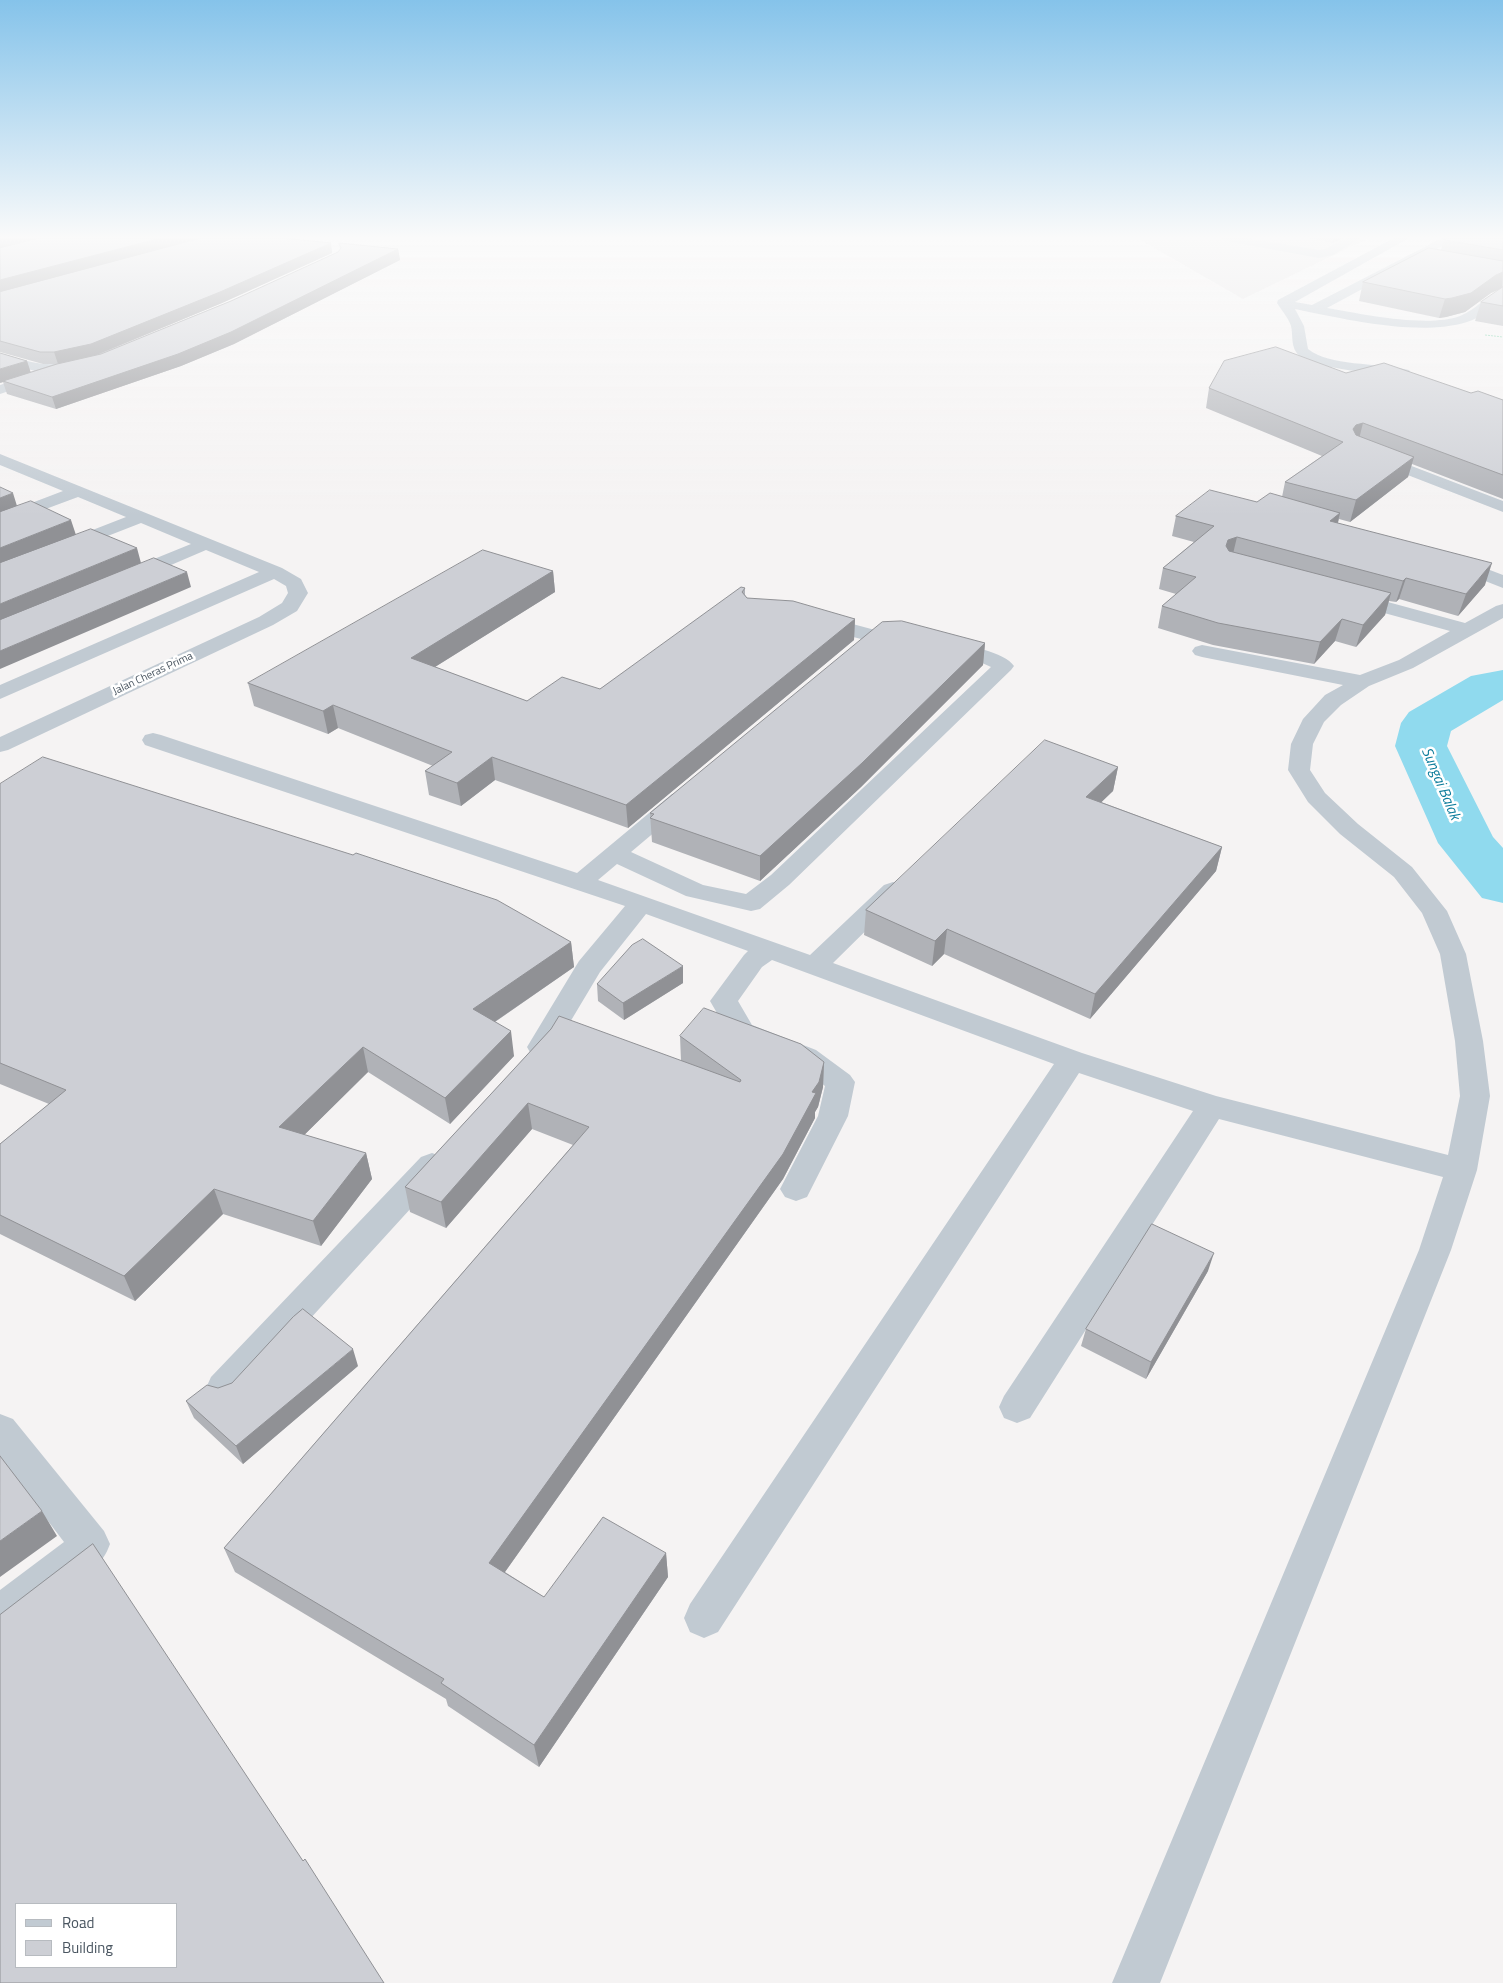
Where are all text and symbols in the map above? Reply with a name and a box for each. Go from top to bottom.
street label: Jalan Cheras Prima [111,650,195,698]
water label: Sungai Balak [1417,745,1463,823]
legend [15,1903,178,1968]
text: Road [62,1911,94,1934]
text: Building [62,1936,113,1959]

